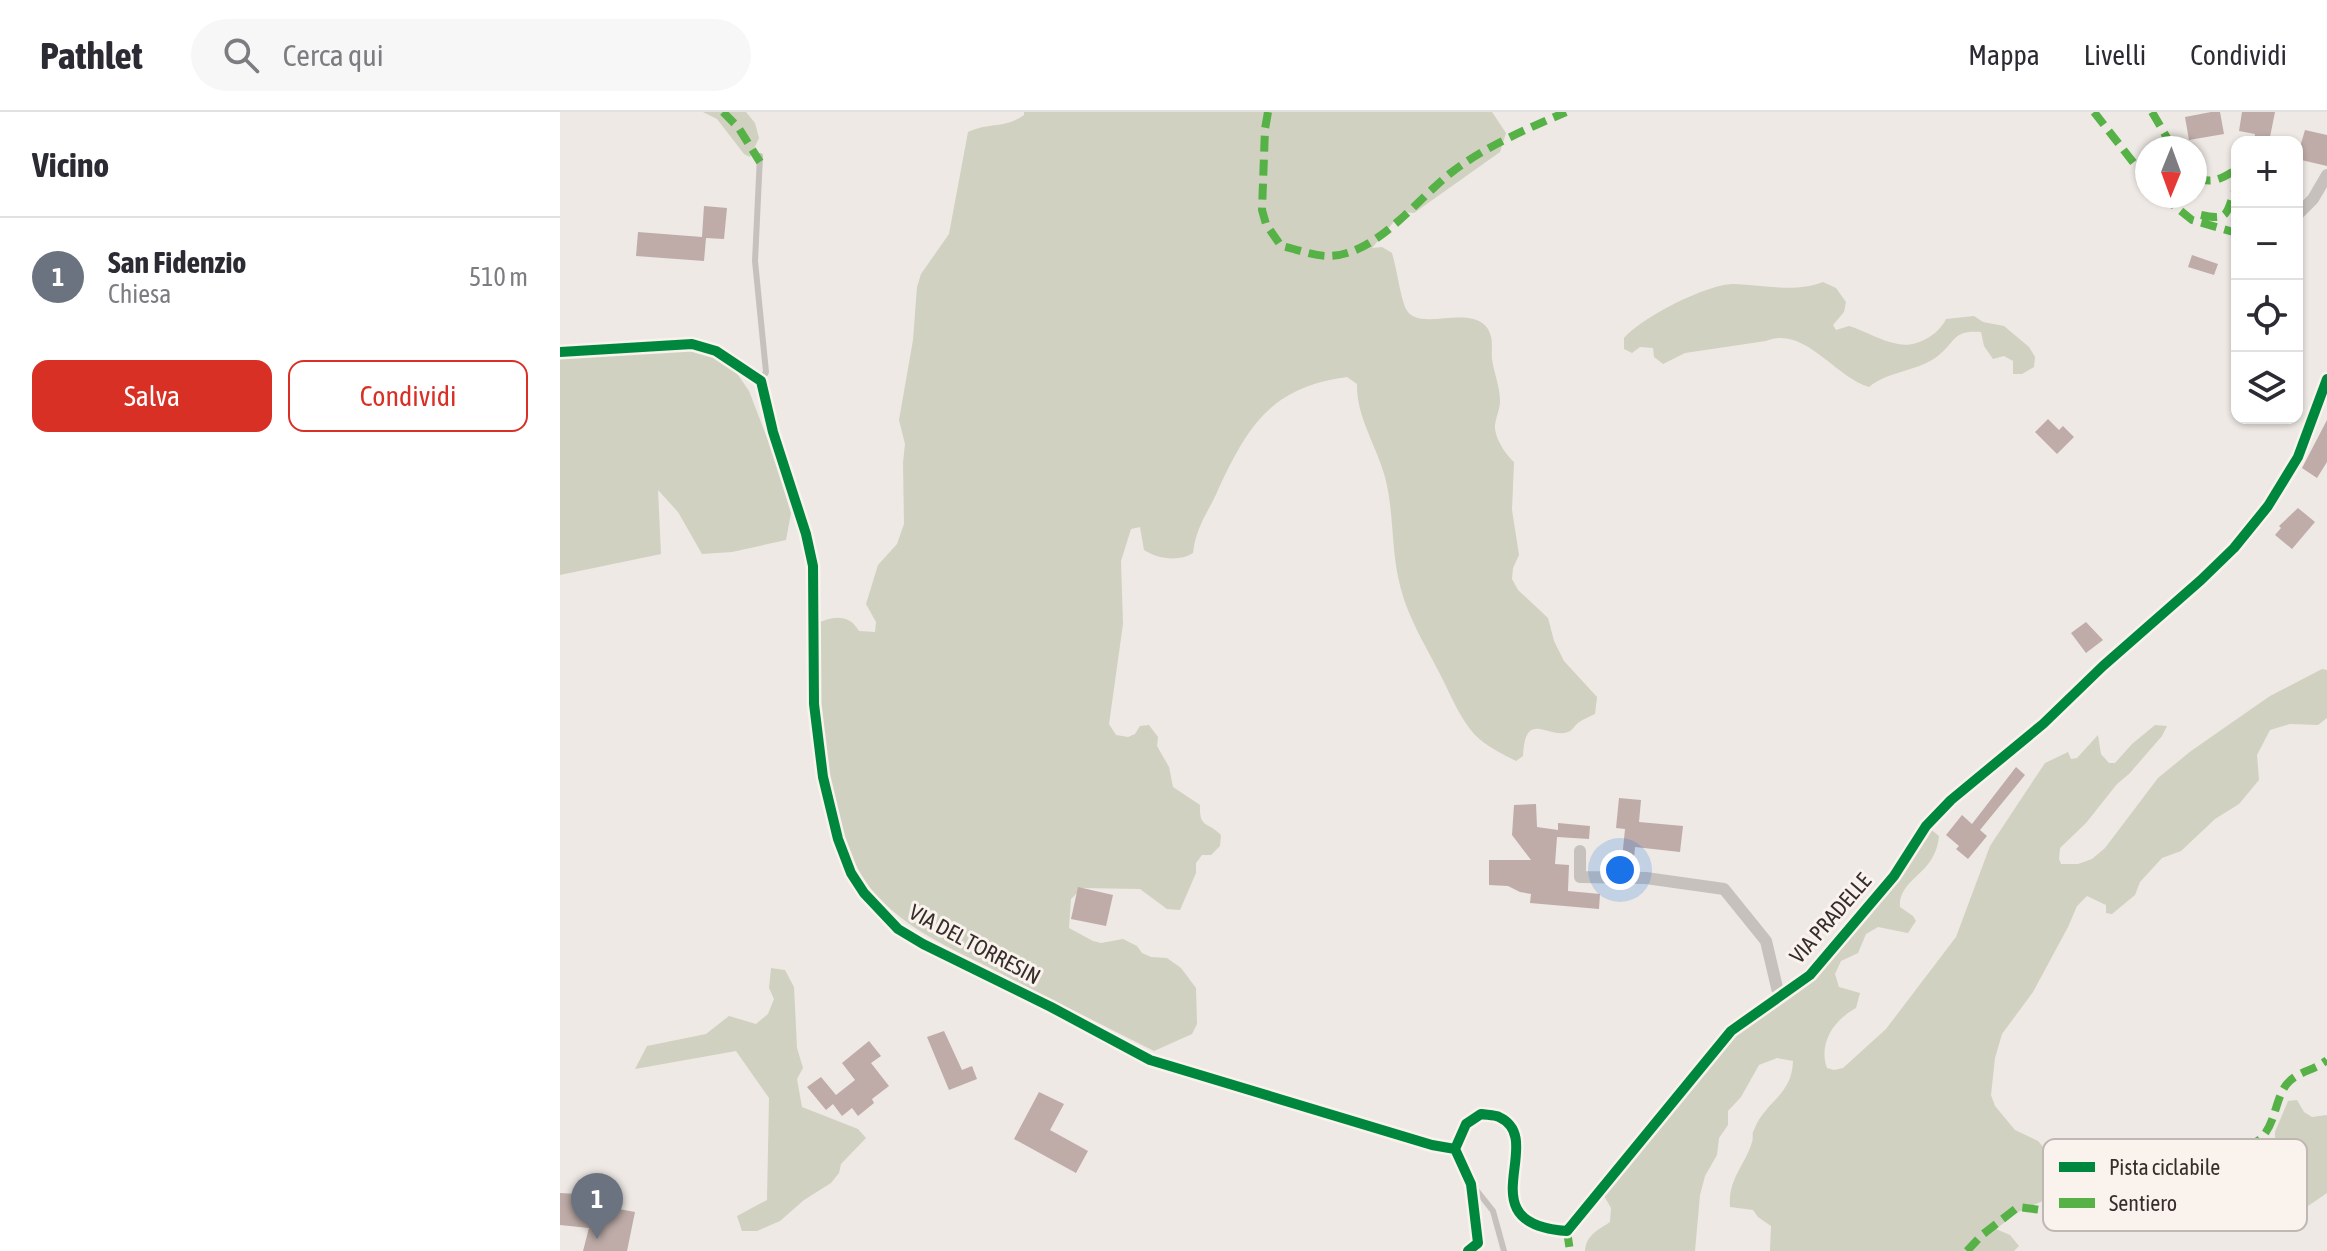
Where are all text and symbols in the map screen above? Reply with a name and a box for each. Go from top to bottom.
search box [191,19,751,91]
icon: search [219,33,263,77]
text: Pathlet [40,34,143,77]
text: Cerca qui [283,38,384,72]
text: Mappa [1968,39,2040,71]
text: Livelli [2084,39,2146,71]
text: Condividi [2190,39,2287,71]
north arrow [2135,136,2207,208]
map controls [2231,136,2303,424]
button: + [2231,136,2303,208]
text: Vicino [32,145,109,184]
button: − [2231,208,2303,280]
text: San Fidenzio [108,245,246,279]
text: 1 [52,262,64,292]
text: 510 m [469,262,528,292]
text: Chiesa [108,279,171,309]
button: locate [2231,280,2303,352]
button: layers [2231,352,2303,424]
button: Salva [32,360,272,432]
button: Condividi [288,360,528,432]
your location [1600,850,1640,890]
street label: VIA PRADELLE [1784,867,1877,968]
street label: VIA DEL TORRESIN [905,899,1045,989]
legend [2043,1139,2307,1231]
text: Pista ciclabile [2109,1154,2220,1180]
pin: 1 [571,1173,623,1239]
text: Sentiero [2109,1190,2177,1216]

